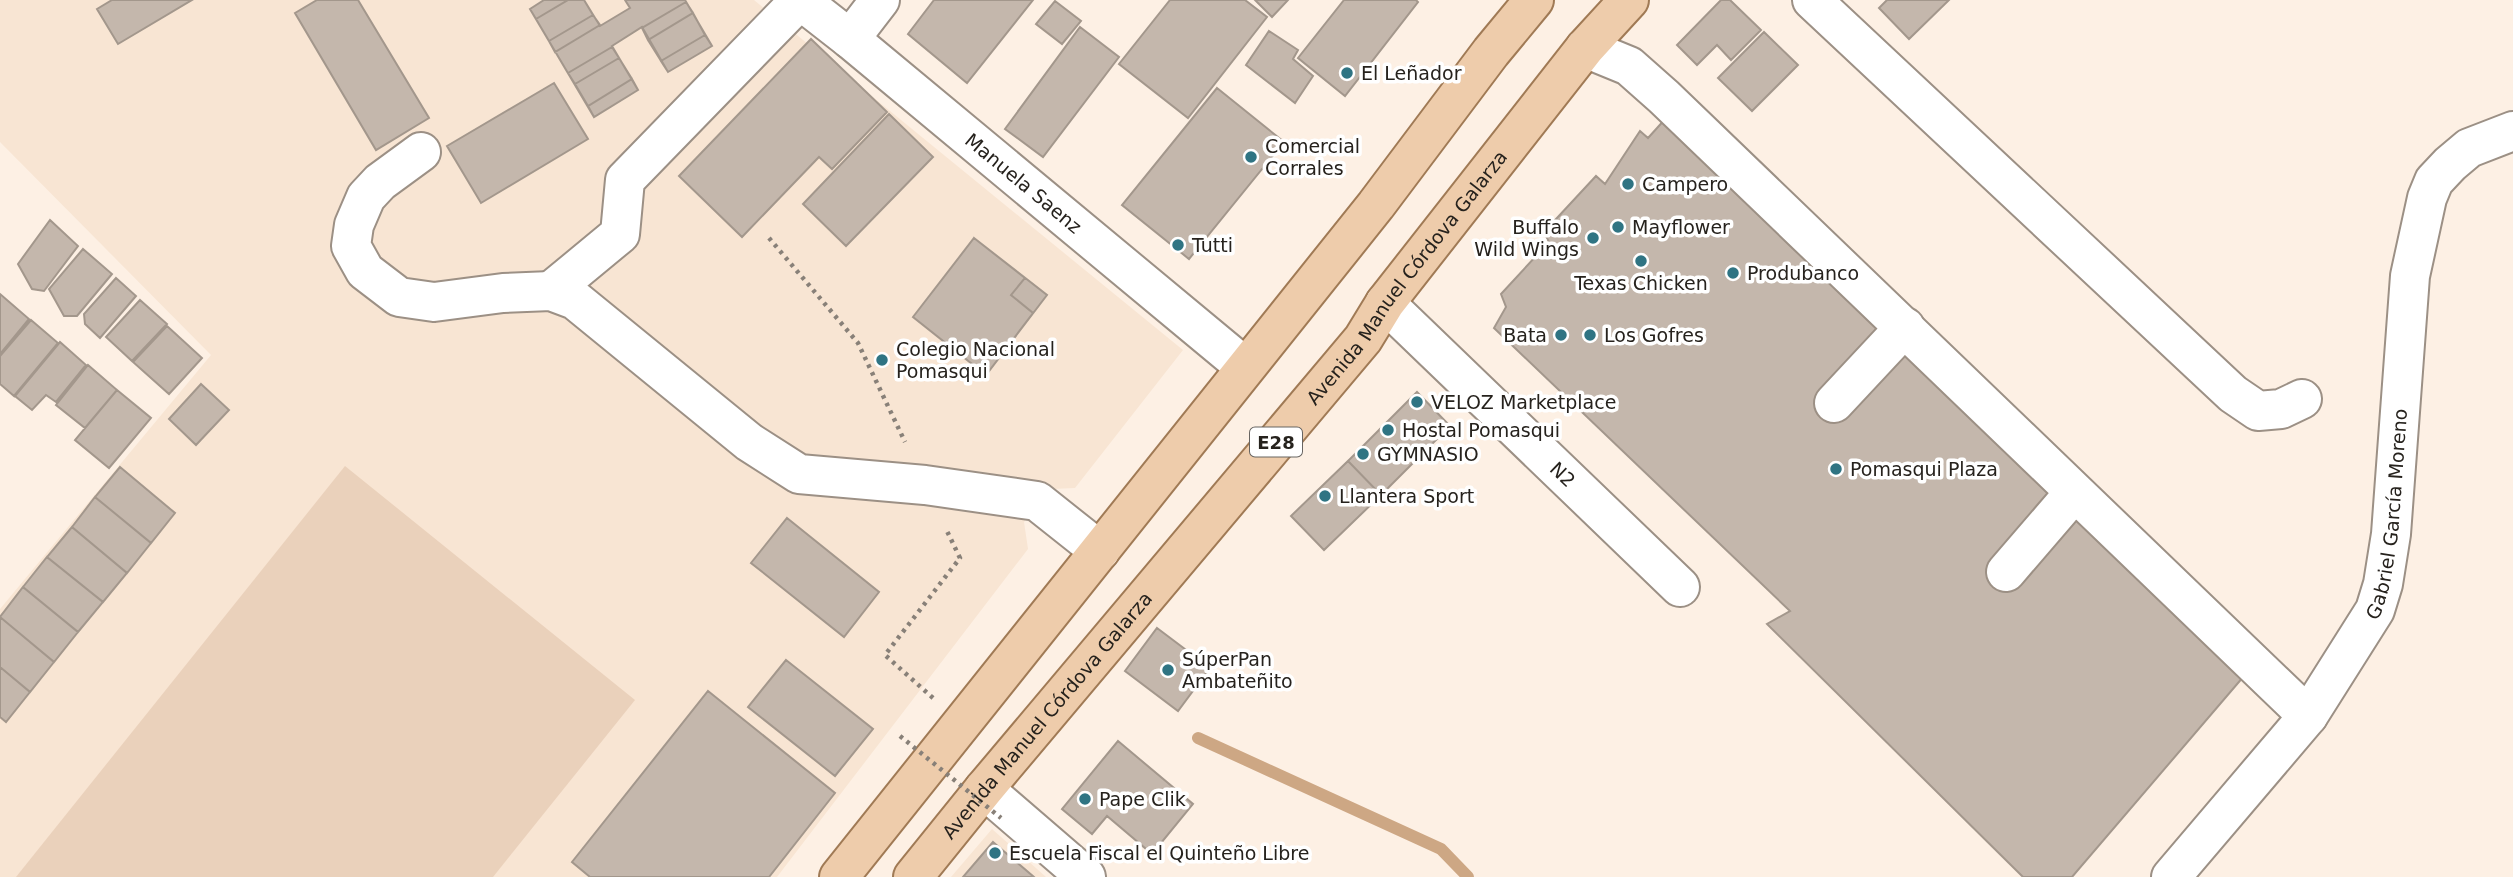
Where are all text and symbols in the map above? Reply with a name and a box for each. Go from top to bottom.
place label: El Leñador [1361,62,1462,84]
marker: El Leñador [1339,65,1355,81]
street label: Manuela Saenz [961,129,1086,238]
place label: Comercial Corrales [1265,135,1360,179]
street label: Avenida Manuel Córdova Galarza [1302,146,1511,409]
marker: Comercial Corrales [1243,149,1259,165]
place label: Campero [1642,173,1728,195]
marker: Campero [1620,176,1636,192]
place label: Buffalo Wild Wings [1474,216,1579,260]
place label: Mayflower [1632,216,1730,238]
marker: Mayflower [1610,219,1626,235]
marker: Buffalo Wild Wings [1585,230,1601,246]
place label: Tutti [1191,234,1233,256]
marker: Tutti [1170,237,1186,253]
marker: Texas Chicken [1633,253,1649,269]
place label: Produbanco [1747,262,1859,284]
marker: Produbanco [1725,265,1741,281]
place label: Texas Chicken [1573,272,1708,294]
place label: Bata [1503,324,1547,346]
place label: Los Gofres [1604,324,1704,346]
marker: Bata [1553,327,1569,343]
marker: Los Gofres [1582,327,1598,343]
place label: Colegio Nacional Pomasqui [896,338,1055,382]
marker: Colegio Nacional Pomasqui [874,352,890,368]
place label: VELOZ Marketplace [1431,391,1616,413]
marker: VELOZ Marketplace [1409,394,1425,410]
street label: Gabriel García Moreno [2361,408,2411,624]
place label: Hostal Pomasqui [1402,419,1560,441]
marker: Hostal Pomasqui [1380,422,1396,438]
road number: E28 [1250,428,1302,457]
place label: GYMNASIO [1377,443,1479,465]
marker: GYMNASIO [1355,446,1371,462]
street label: N2 [1546,457,1580,491]
place label: Pomasqui Plaza [1850,458,1998,480]
marker: Pomasqui Plaza [1828,461,1844,477]
place label: Llantera Sport [1339,485,1474,507]
marker: Llantera Sport [1317,488,1333,504]
street label: Avenida Manuel Córdova Galarza [937,587,1156,843]
place label: SúperPan Ambateñito [1182,648,1293,692]
marker: SúperPan Ambateñito [1160,662,1176,678]
place label: Pape Clik [1099,788,1186,810]
marker: Pape Clik [1077,791,1093,807]
place label: Escuela Fiscal el Quinteño Libre [1009,842,1309,864]
marker: Escuela Fiscal el Quinteño Libre [987,845,1003,861]

